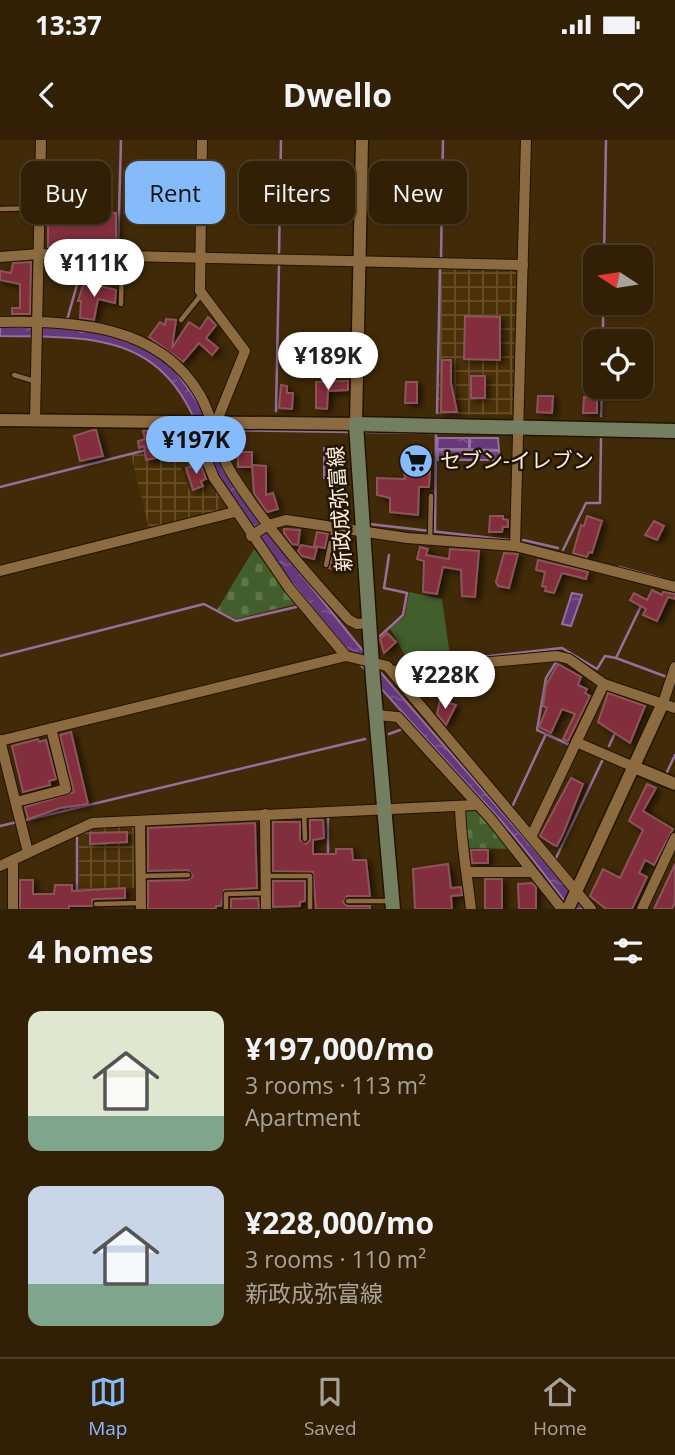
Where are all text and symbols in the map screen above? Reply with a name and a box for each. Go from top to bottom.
text: 13:37 [35,7,102,43]
text: Dwello [283,73,392,116]
icon: back [28,76,66,114]
icon: heart [609,76,647,114]
chip: Buy [21,161,111,224]
chip: Rent [125,161,225,224]
chip: Filters [239,161,355,224]
chip: New [369,161,467,224]
pin: ¥111K [45,240,143,299]
north arrow [583,245,653,315]
map controls [583,245,653,399]
text: ¥111K [60,246,128,278]
button: locate [583,329,653,399]
pin: ¥189K [279,332,377,392]
text: ¥189K [294,339,362,371]
pin: ¥197K [147,416,245,476]
text: ¥197K [162,423,230,455]
supermarket icon: セブン-イレブン [397,442,435,480]
street label: 新政成弥富線 [321,445,357,573]
place label: セブン-イレブン [440,446,594,474]
pin: ¥228K [396,652,494,711]
text: ¥228K [411,658,479,690]
text: 4 homes [28,931,153,972]
icon: filters [609,932,647,970]
text: ¥197,000/mo [245,1028,434,1069]
icon: home [84,1039,168,1123]
text: 3 rooms · 113 m² [245,1069,426,1101]
text: Apartment [245,1101,361,1133]
text: ¥228,000/mo [245,1202,434,1243]
icon: home [84,1214,168,1298]
text: 3 rooms · 110 m² [245,1243,426,1275]
text: 新政成弥富線 [245,1277,383,1309]
tab: Map [88,1373,127,1441]
tab: Saved [304,1373,357,1441]
tab: Home [533,1373,587,1441]

